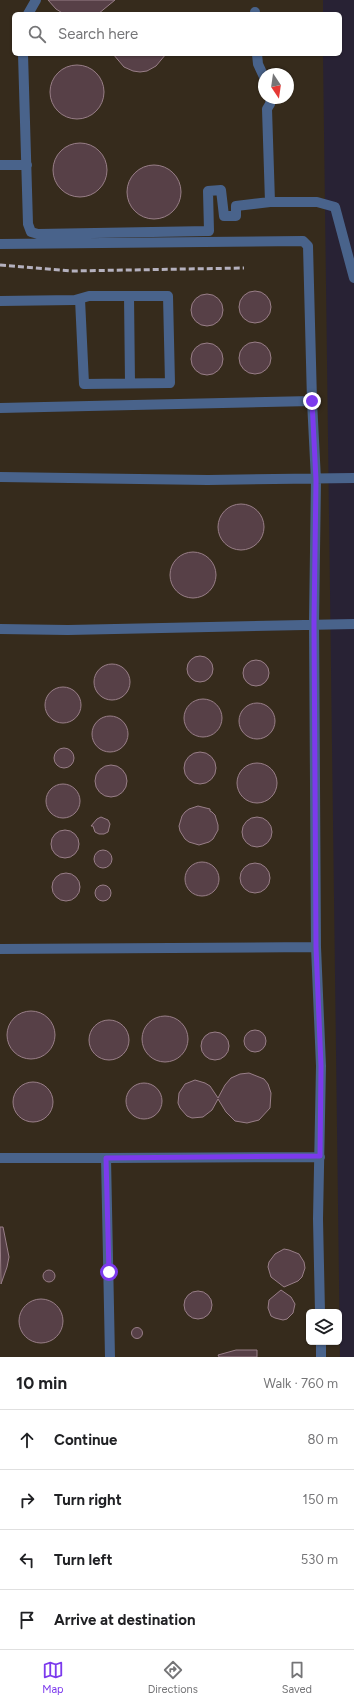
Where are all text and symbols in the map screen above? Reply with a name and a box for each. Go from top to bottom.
search box [12,12,342,56]
icon: search [26,23,48,45]
text: Search here [58,25,138,43]
north arrow [258,68,294,104]
route end [303,392,321,410]
route start [100,1263,118,1281]
map controls [306,1309,342,1345]
button: layers [306,1309,342,1345]
text: 10 min [16,1373,67,1393]
text: Walk · 760 m [264,1376,338,1391]
icon: ahead [16,1429,38,1451]
text: Continue [54,1431,117,1449]
text: 80 m [307,1432,338,1447]
icon: right [16,1489,38,1511]
text: Turn right [54,1491,122,1509]
text: 150 m [303,1492,338,1507]
icon: left [16,1549,38,1571]
text: Turn left [54,1551,112,1569]
text: 530 m [301,1552,338,1567]
icon: arrive [16,1609,38,1631]
text: Arrive at destination [54,1611,195,1629]
tab: Map [42,1659,64,1696]
tab: Directions [148,1659,198,1696]
tab: Saved [282,1659,312,1696]

